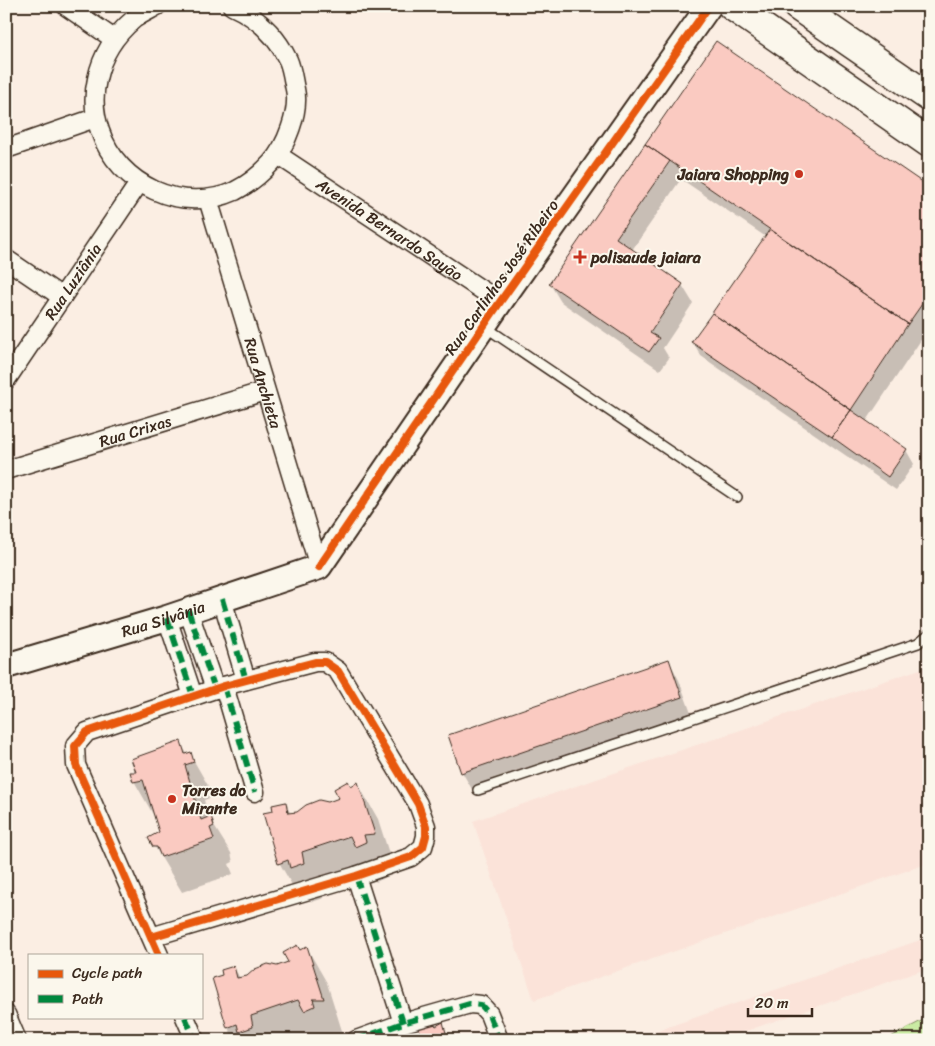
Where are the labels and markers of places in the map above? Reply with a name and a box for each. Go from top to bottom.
place label: Jaiara Shopping [677,160,789,189]
marker: Jaiara Shopping [793,168,805,180]
place label: polisaude jaiara [590,243,702,272]
marker: polisaude jaiara [573,250,587,264]
place label: Torres do Mirante [181,776,246,823]
marker: Torres do Mirante [166,793,178,805]

